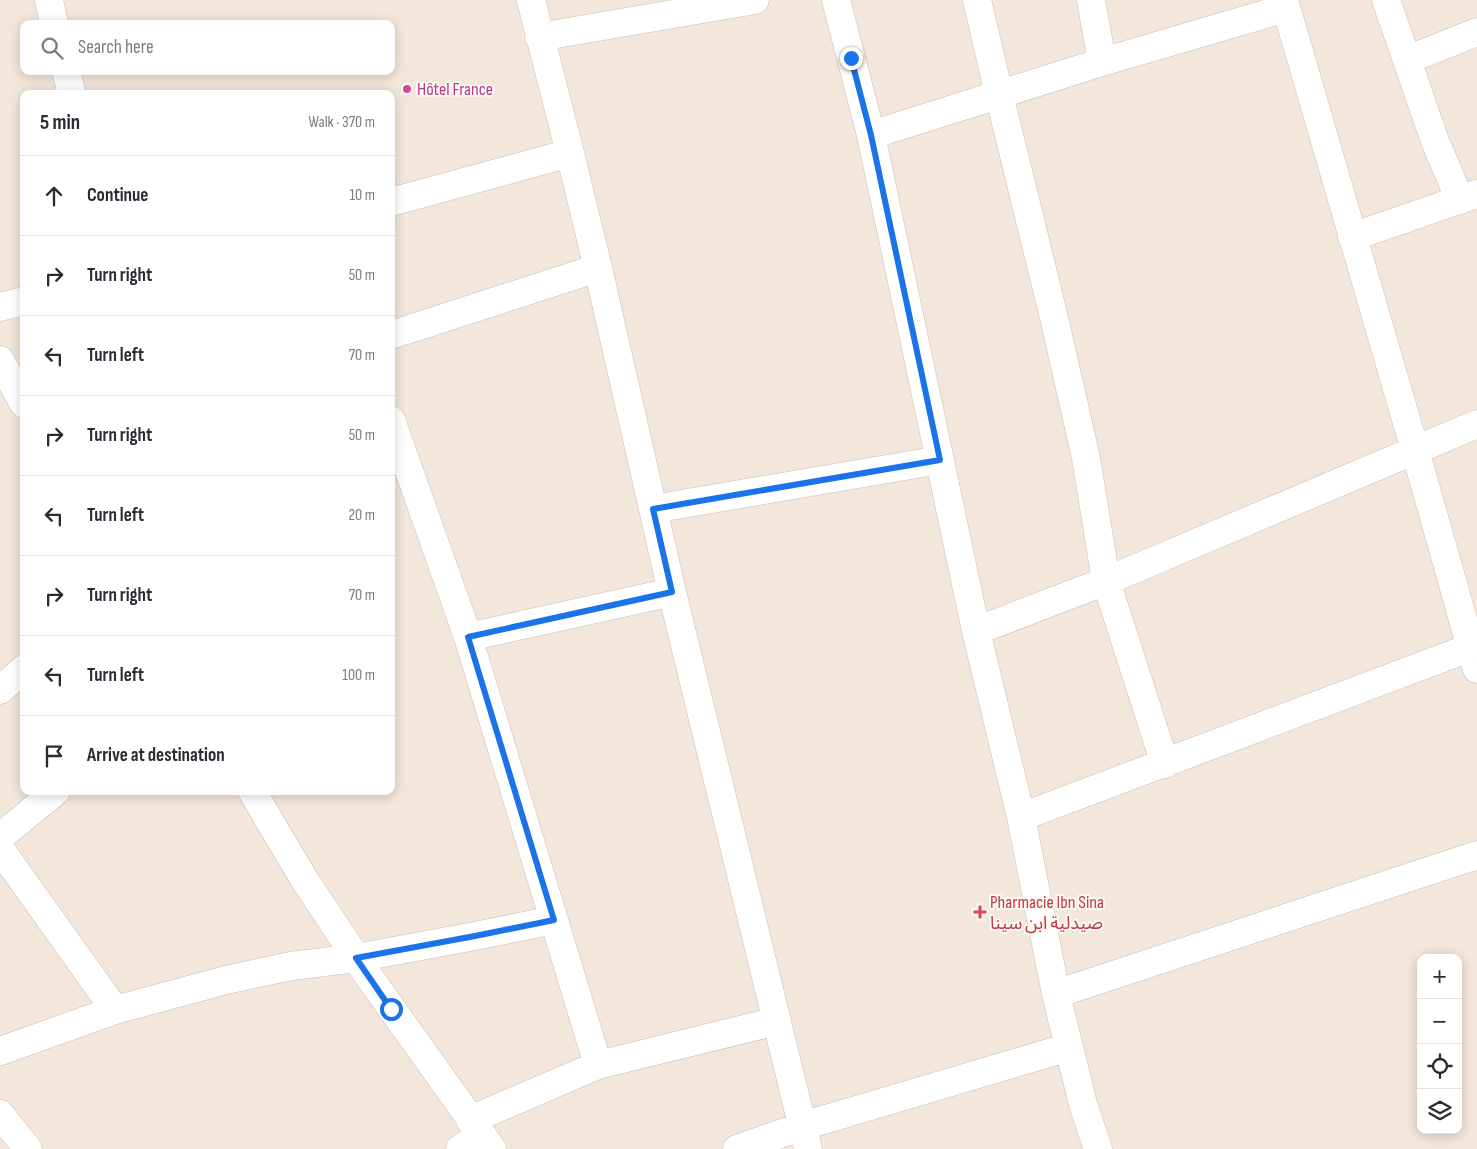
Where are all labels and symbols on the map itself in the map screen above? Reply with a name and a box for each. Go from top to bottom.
route end [840,47,863,70]
place label: Hôtel France [417,79,493,100]
marker: Hôtel France [401,83,413,95]
place label: Pharmacie Ibn Sina صيدلية ابن سينا [990,892,1104,934]
marker: Pharmacie Ibn Sina صيدلية ابن سينا [974,906,986,918]
route start [380,998,403,1021]

